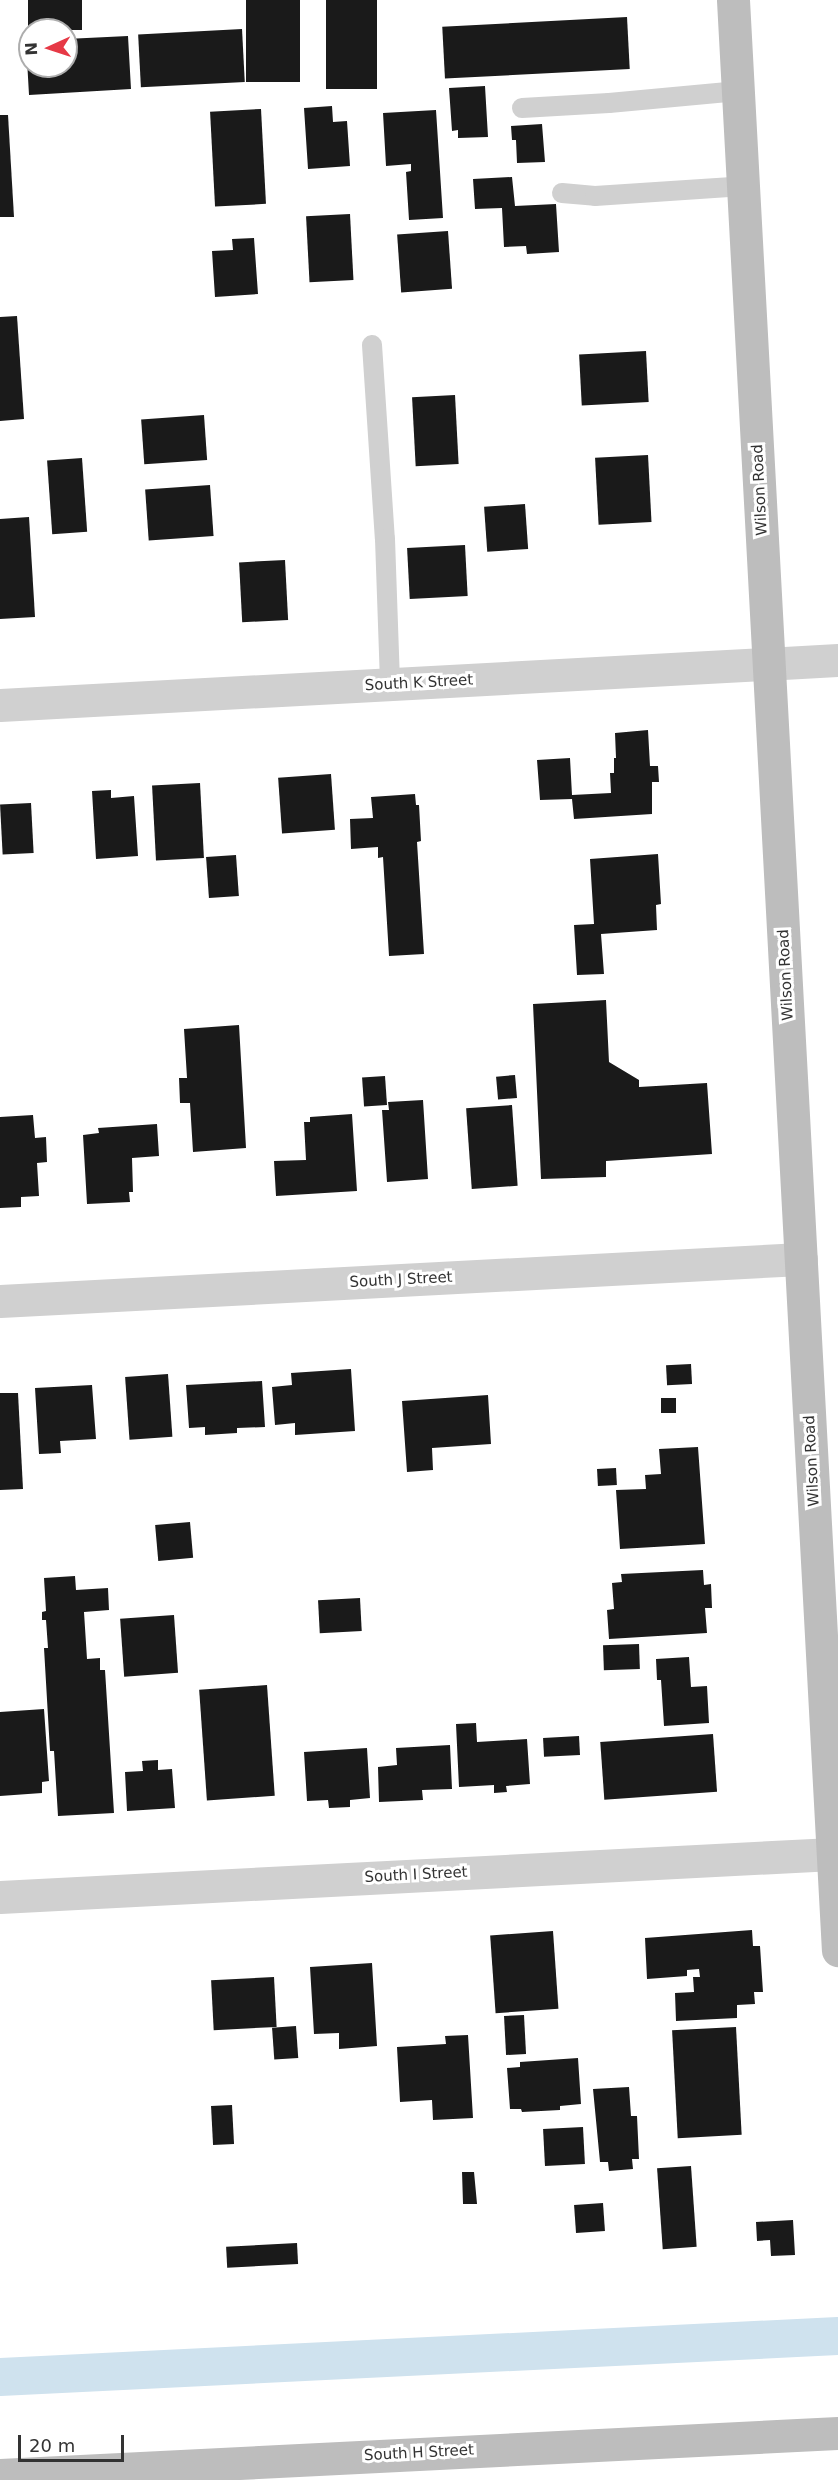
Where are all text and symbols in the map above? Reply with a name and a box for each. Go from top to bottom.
north arrow [18,18,78,78]
text: N [22,42,41,56]
street label: Wilson Road [749,444,771,536]
street label: South K Street [364,671,474,695]
street label: Wilson Road [775,929,797,1021]
street label: South J Street [349,1268,453,1292]
street label: Wilson Road [801,1415,823,1507]
street label: South I Street [364,1863,468,1887]
scale bar [21,2423,128,2461]
text: 20 m [29,2435,75,2456]
street label: South H Street [364,2441,474,2465]

